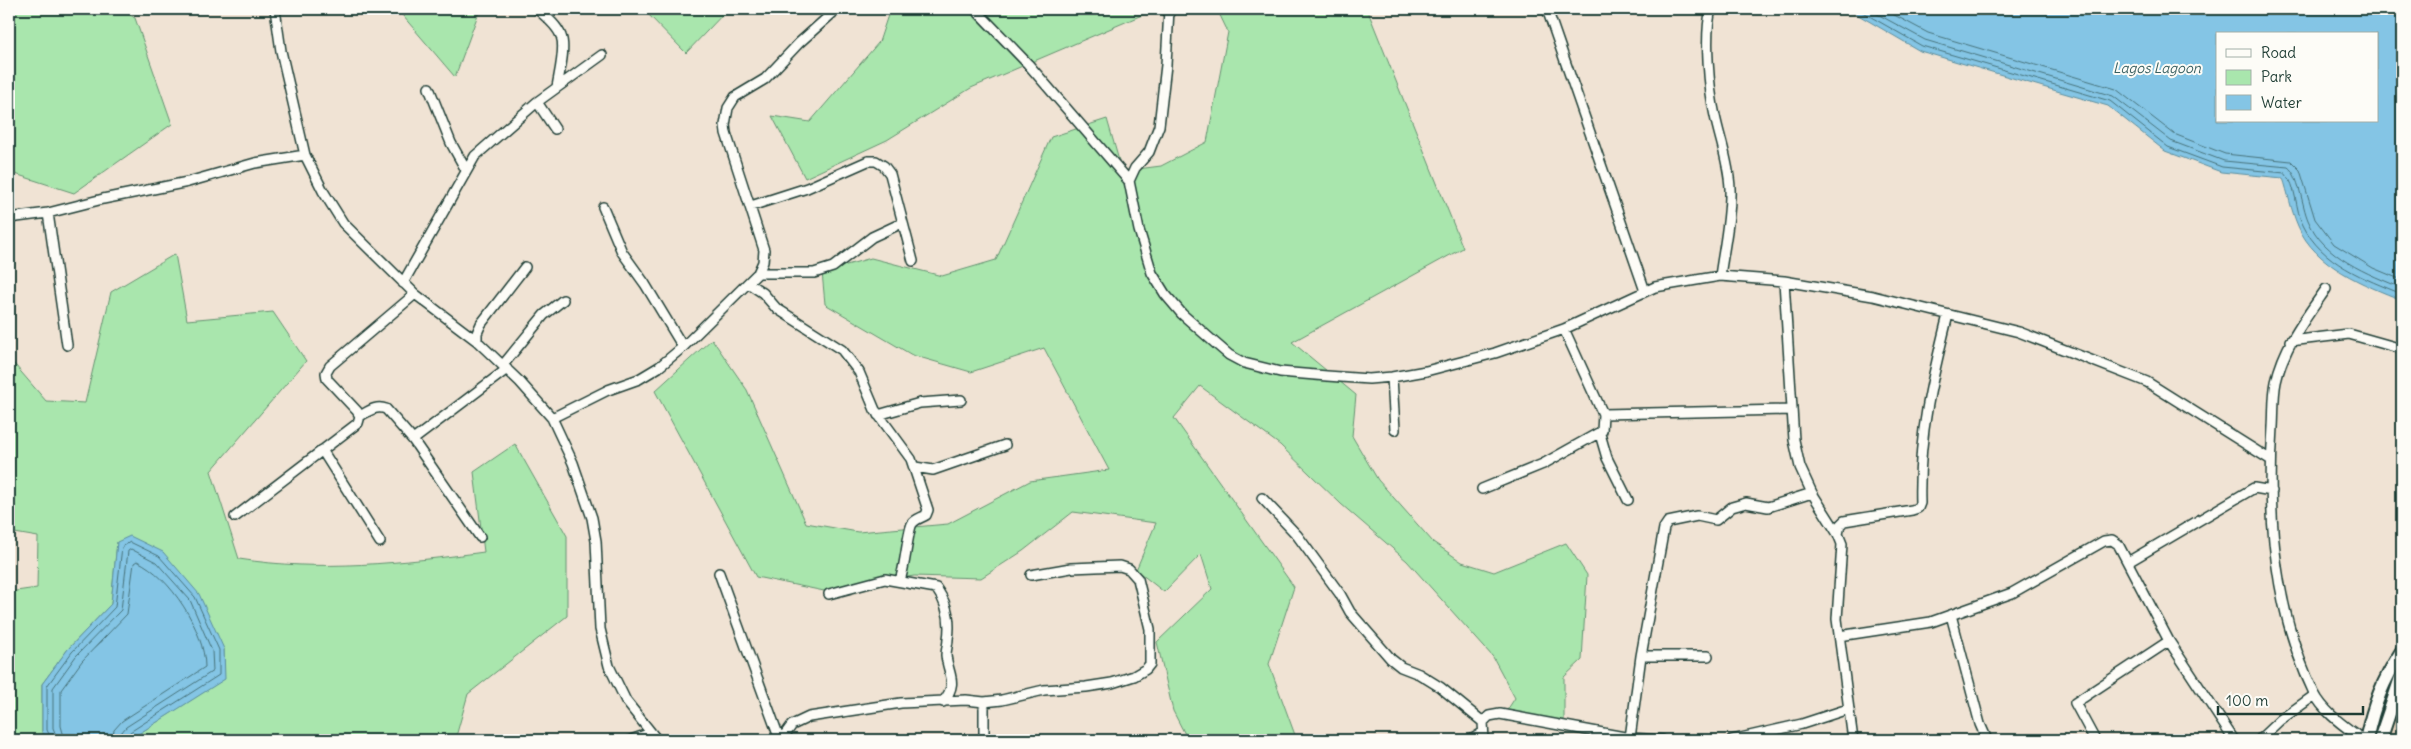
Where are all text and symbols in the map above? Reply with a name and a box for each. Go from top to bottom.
legend [2216,32,2378,122]
text: Road [2261,43,2296,62]
water label: Lagos Lagoon [2113,59,2202,77]
text: Park [2261,67,2292,86]
text: Water [2261,93,2302,112]
scale bar [2218,684,2364,716]
text: 100 m [2226,691,2268,710]

